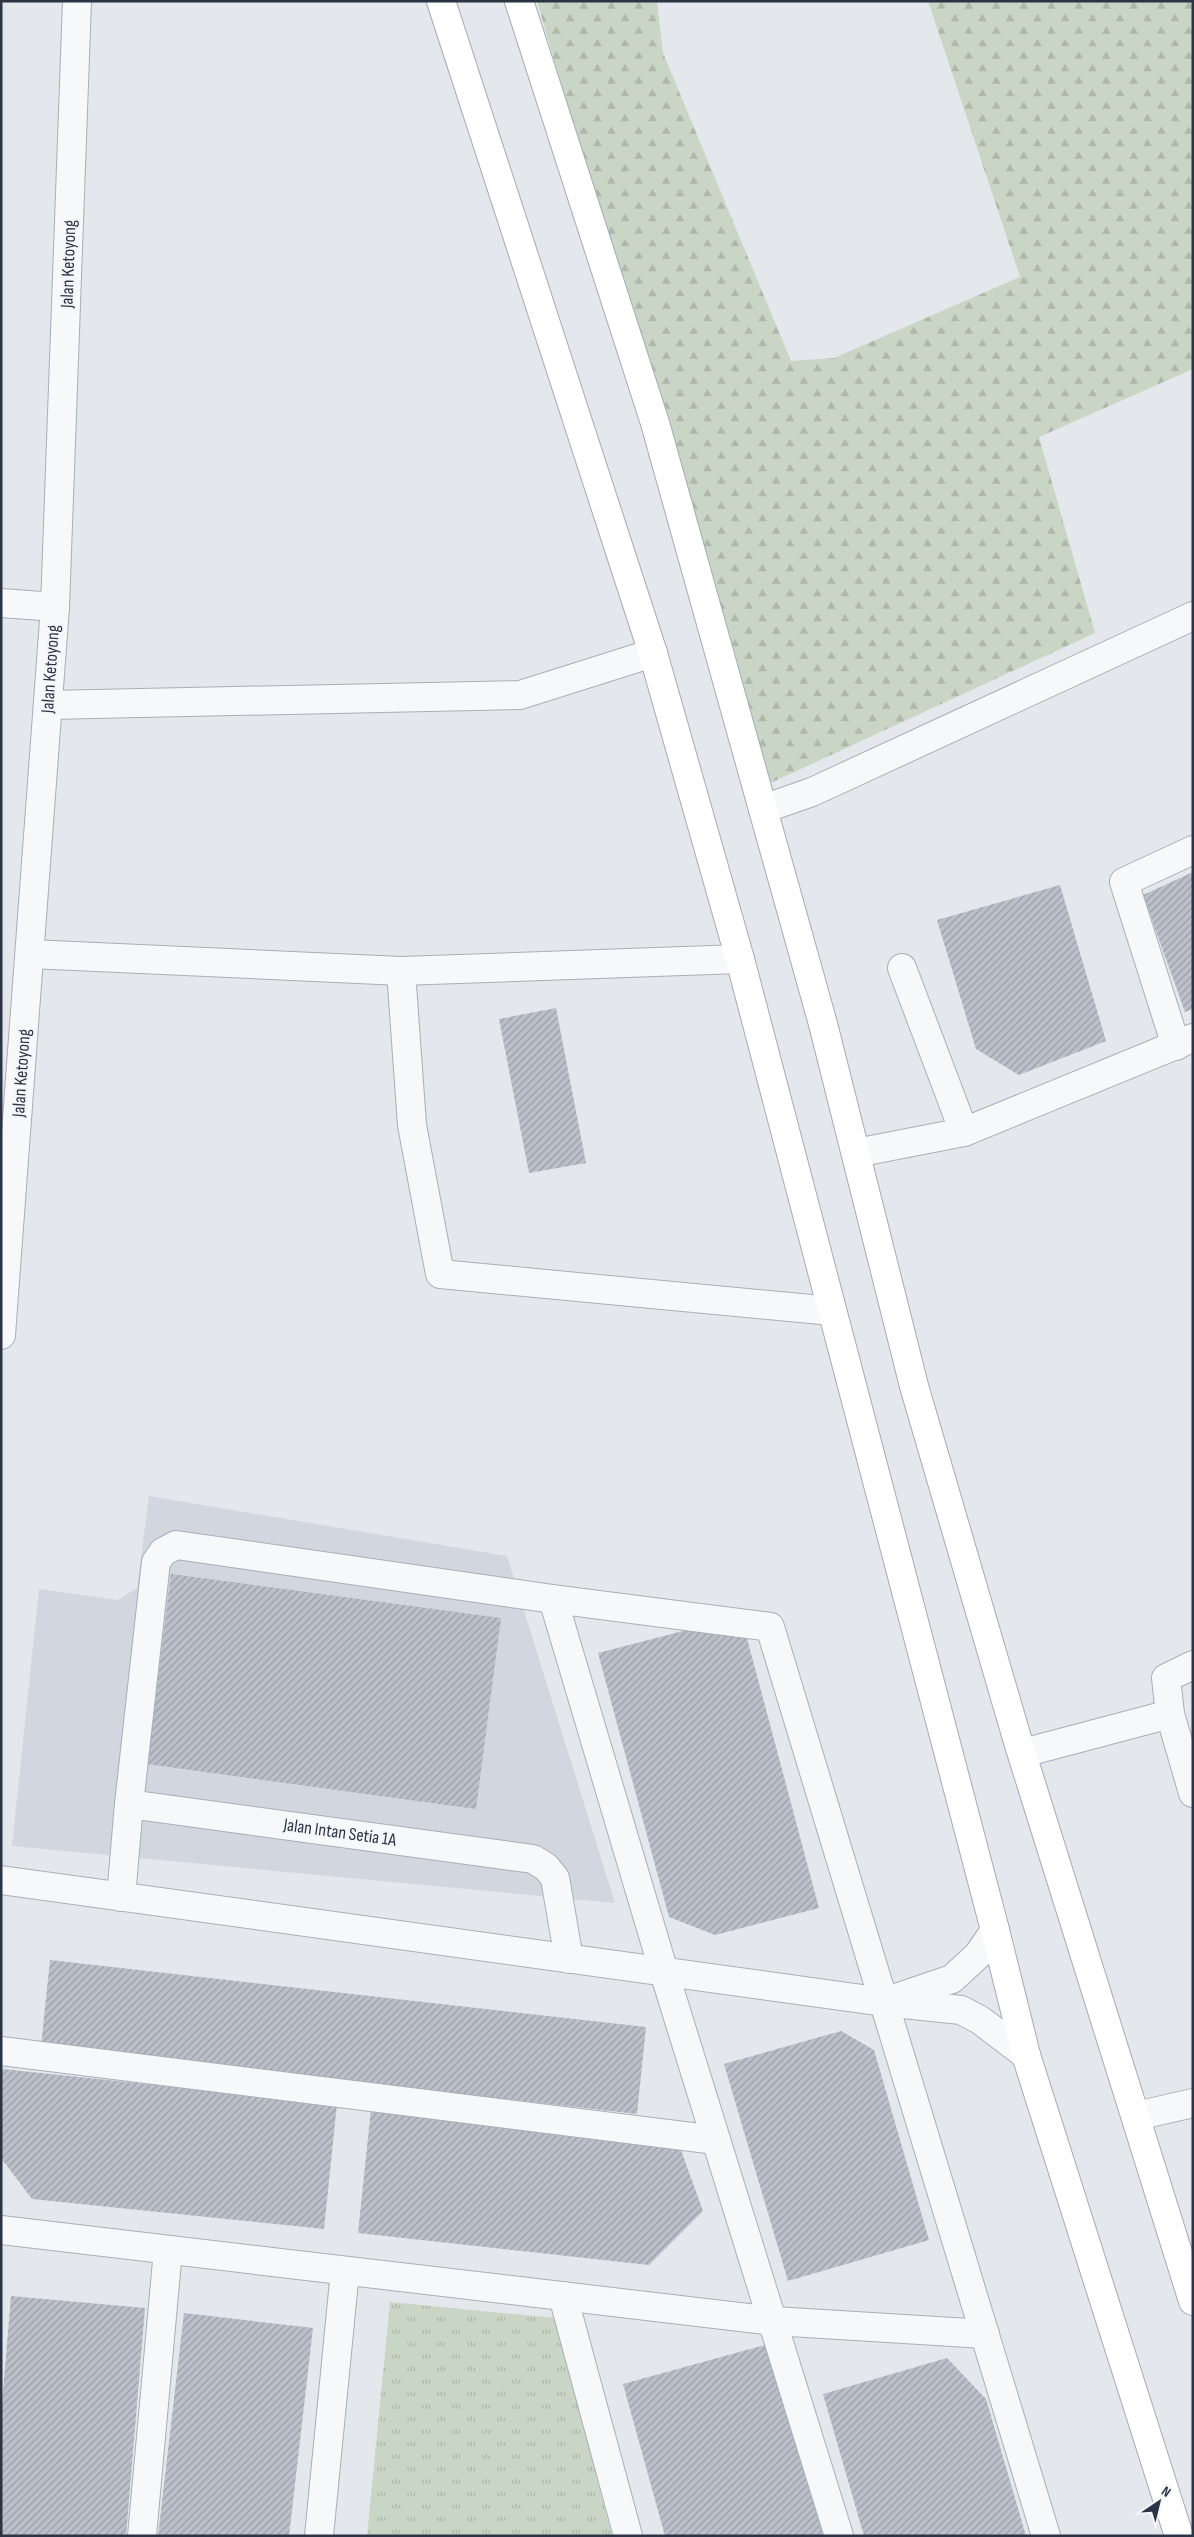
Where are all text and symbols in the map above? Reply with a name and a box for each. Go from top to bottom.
street label: Jalan Ketoyong [56,220,81,310]
street label: Jalan Ketoyong [37,624,64,715]
street label: Jalan Ketoyong [8,1028,35,1119]
street label: Jalan Intan Setia 1A [281,1814,398,1851]
north arrow [1134,2477,1184,2527]
text: N [1158,2483,1174,2501]

